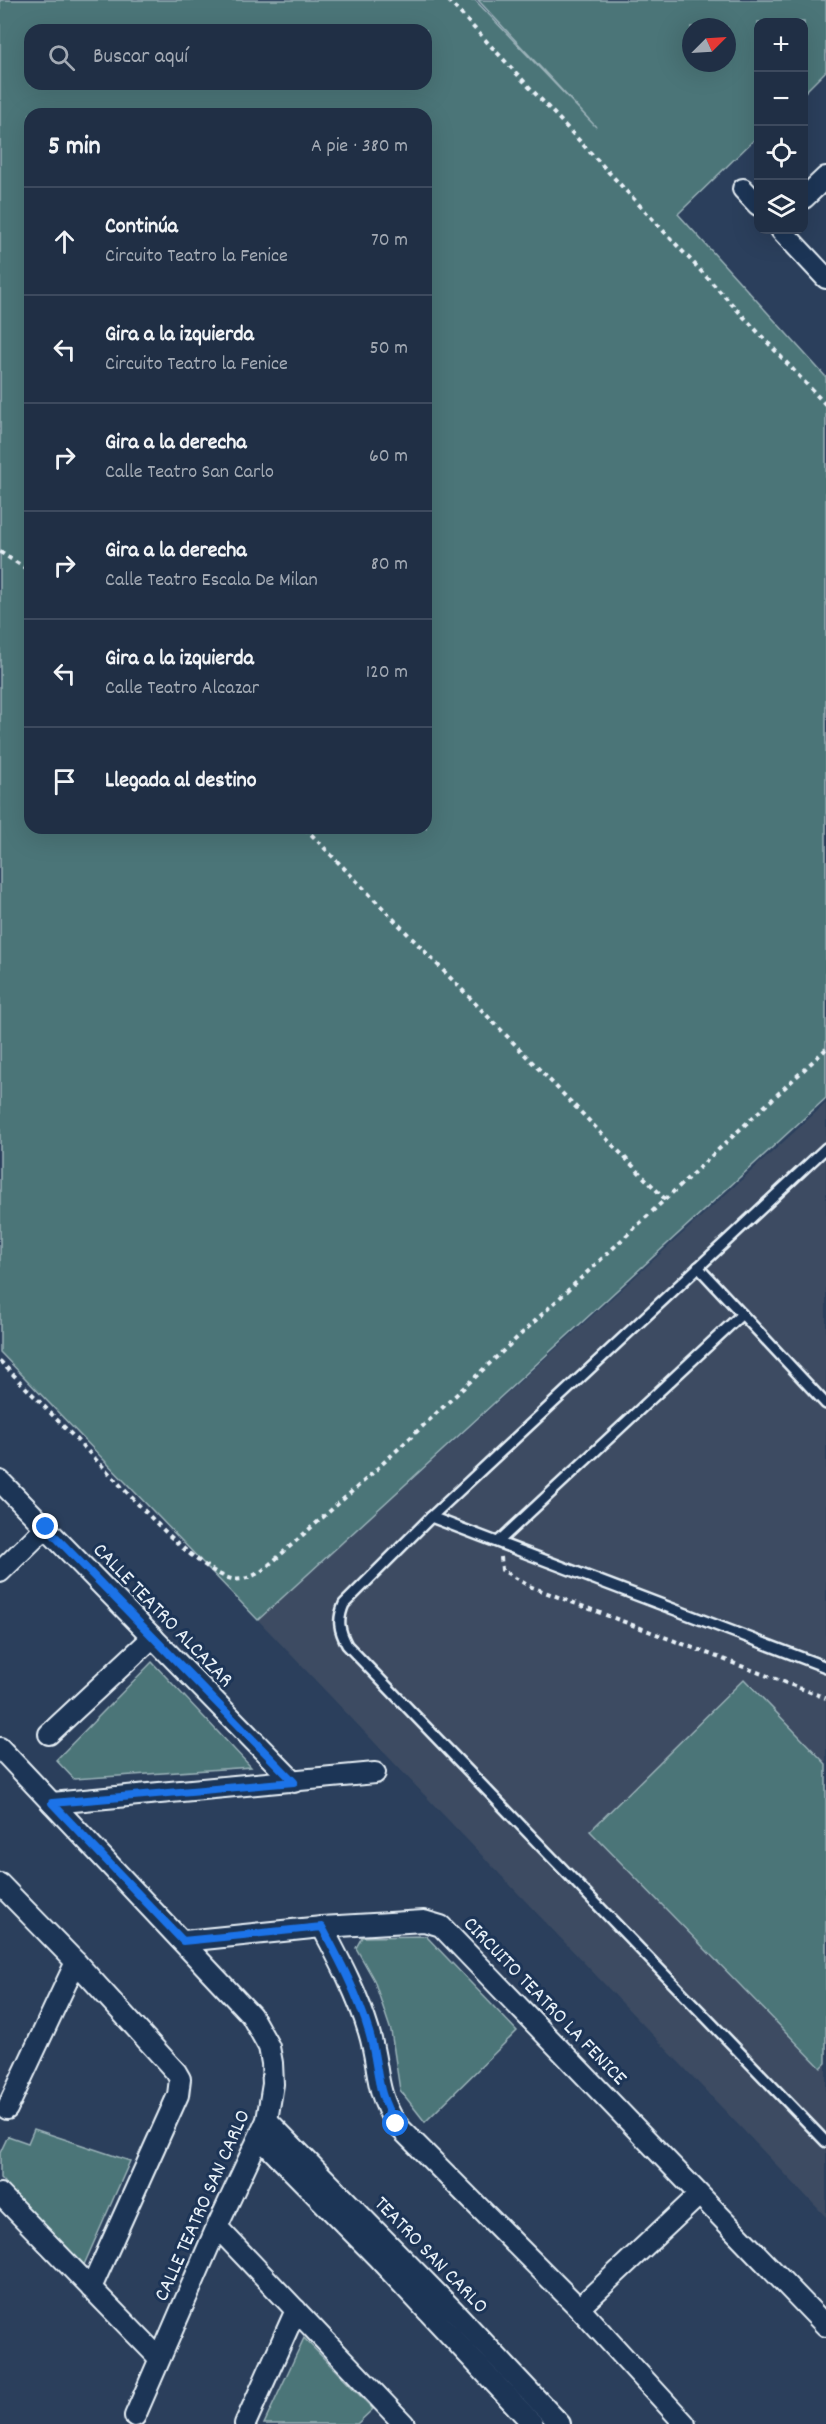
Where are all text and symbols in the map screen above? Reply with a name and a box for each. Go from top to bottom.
north arrow [682,18,736,72]
map controls [754,18,808,234]
button: + [754,18,808,72]
search box [24,24,432,90]
icon: search [45,41,78,74]
text: Buscar aquí [93,42,188,73]
button: − [754,72,808,126]
button: locate [754,126,808,180]
text: 5 min [48,129,101,166]
text: A pie · 380 m [311,133,408,161]
button: layers [754,180,808,234]
text: Continúa [105,212,178,243]
icon: ahead [48,225,81,258]
text: 70 m [371,227,408,255]
text: Circuito Teatro la Fenice [105,243,288,271]
text: Gira a la izquierda [105,320,254,351]
icon: left [48,333,81,366]
text: 50 m [370,335,408,363]
text: Circuito Teatro la Fenice [105,351,288,379]
text: Gira a la derecha [105,428,247,459]
icon: right [48,441,81,474]
text: 60 m [369,443,408,471]
text: Calle Teatro San Carlo [105,459,274,487]
text: Gira a la derecha [105,536,247,567]
icon: right [48,549,81,582]
text: 80 m [371,551,408,579]
text: Calle Teatro Escala De Milan [105,567,318,595]
text: Gira a la izquierda [105,644,254,675]
icon: left [48,657,81,690]
text: 120 m [366,659,408,687]
text: Calle Teatro Alcazar [105,675,259,703]
icon: arrive [48,765,81,798]
text: Llegada al destino [105,766,257,797]
route end [32,1513,58,1539]
street label: CALLE TEATRO ALCAZAR [85,1537,239,1695]
street label: CIRCUITO TEATRO LA FENICE [455,1911,633,2094]
street label: CALLE TEATRO SAN CARLO [148,2106,260,2307]
route start [382,2110,408,2136]
street label: TEATRO SAN CARLO [366,2190,494,2322]

